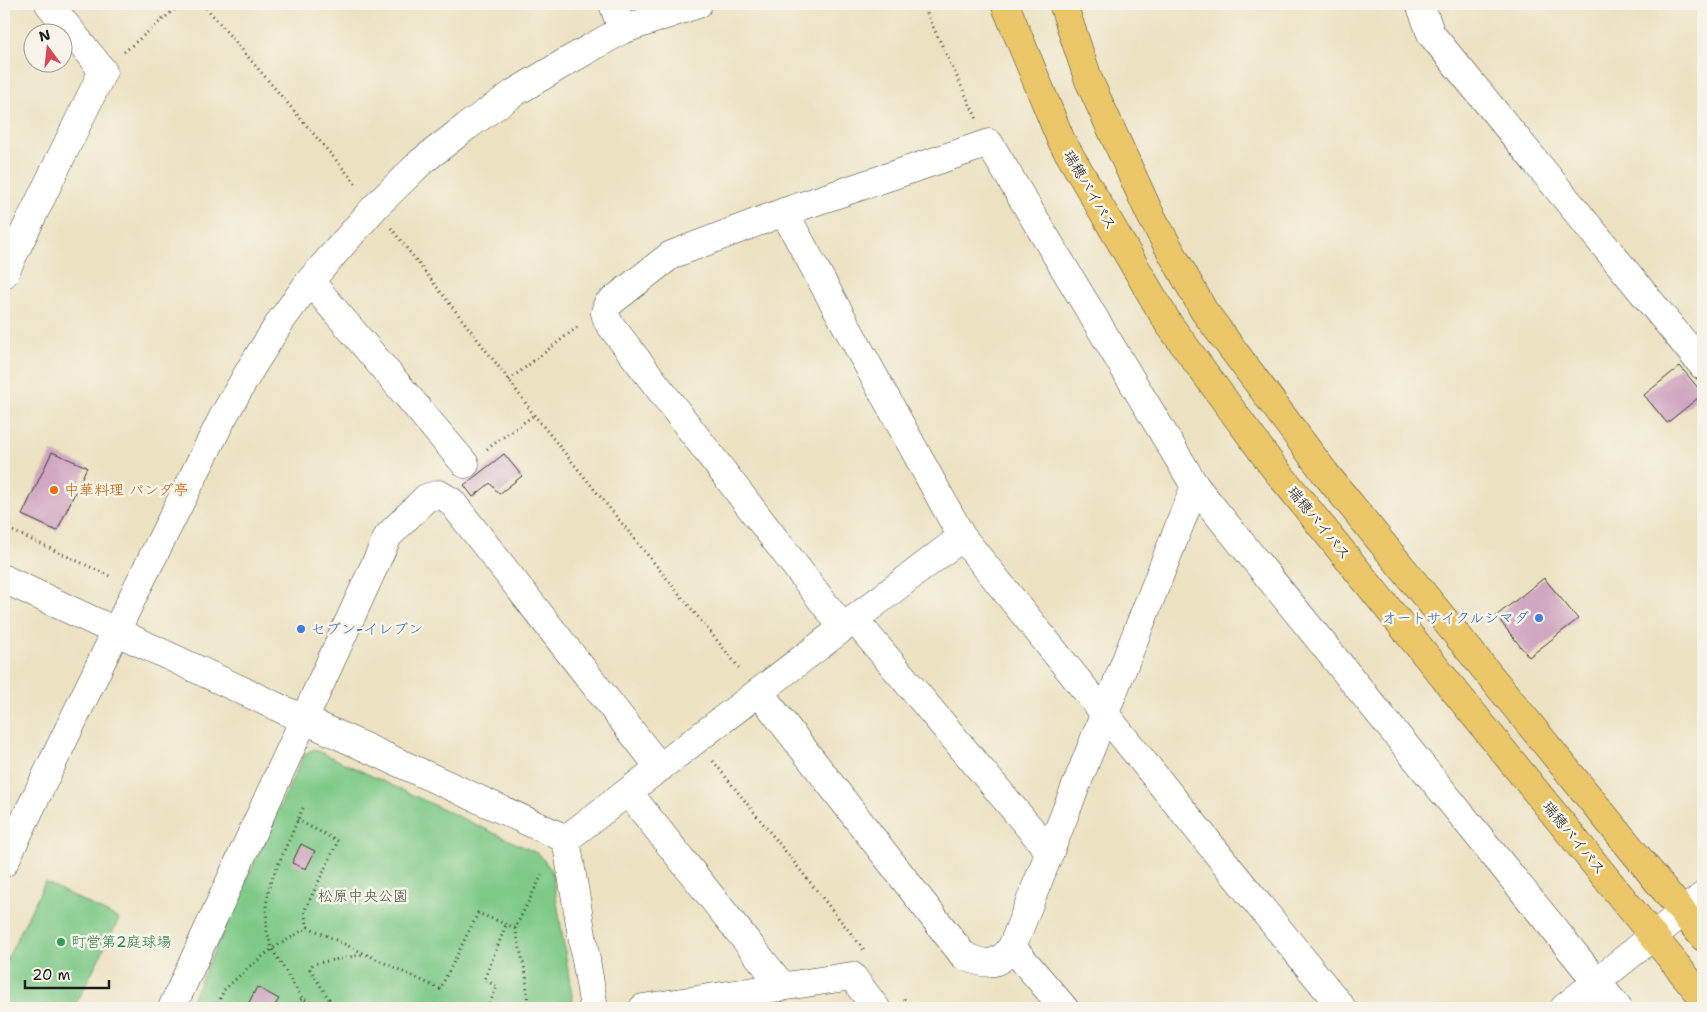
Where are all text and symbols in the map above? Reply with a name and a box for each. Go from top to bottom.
north arrow [22,22,72,72]
text: N [37,25,52,46]
street label: 瑞穂バイパス [1059,146,1121,234]
place label: 中華料理 パンダ亭 [64,480,189,500]
street label: 瑞穂バイパス [1283,482,1355,564]
marker: 中華料理 パンダ亭 [48,484,60,496]
place label: オートサイクルシマダ [1381,608,1529,628]
marker: オートサイクルシマダ [1533,612,1545,624]
place label: セブン-イレブン [311,619,423,639]
marker: セブン-イレブン [295,623,307,635]
street label: 瑞穂バイパス [1538,797,1610,879]
park label: 松原中央公園 [318,886,408,906]
place label: 町営第2庭球場 [71,932,172,952]
marker: 町営第2庭球場 [55,936,67,948]
scale bar [25,957,109,989]
text: 20 m [32,965,71,985]

